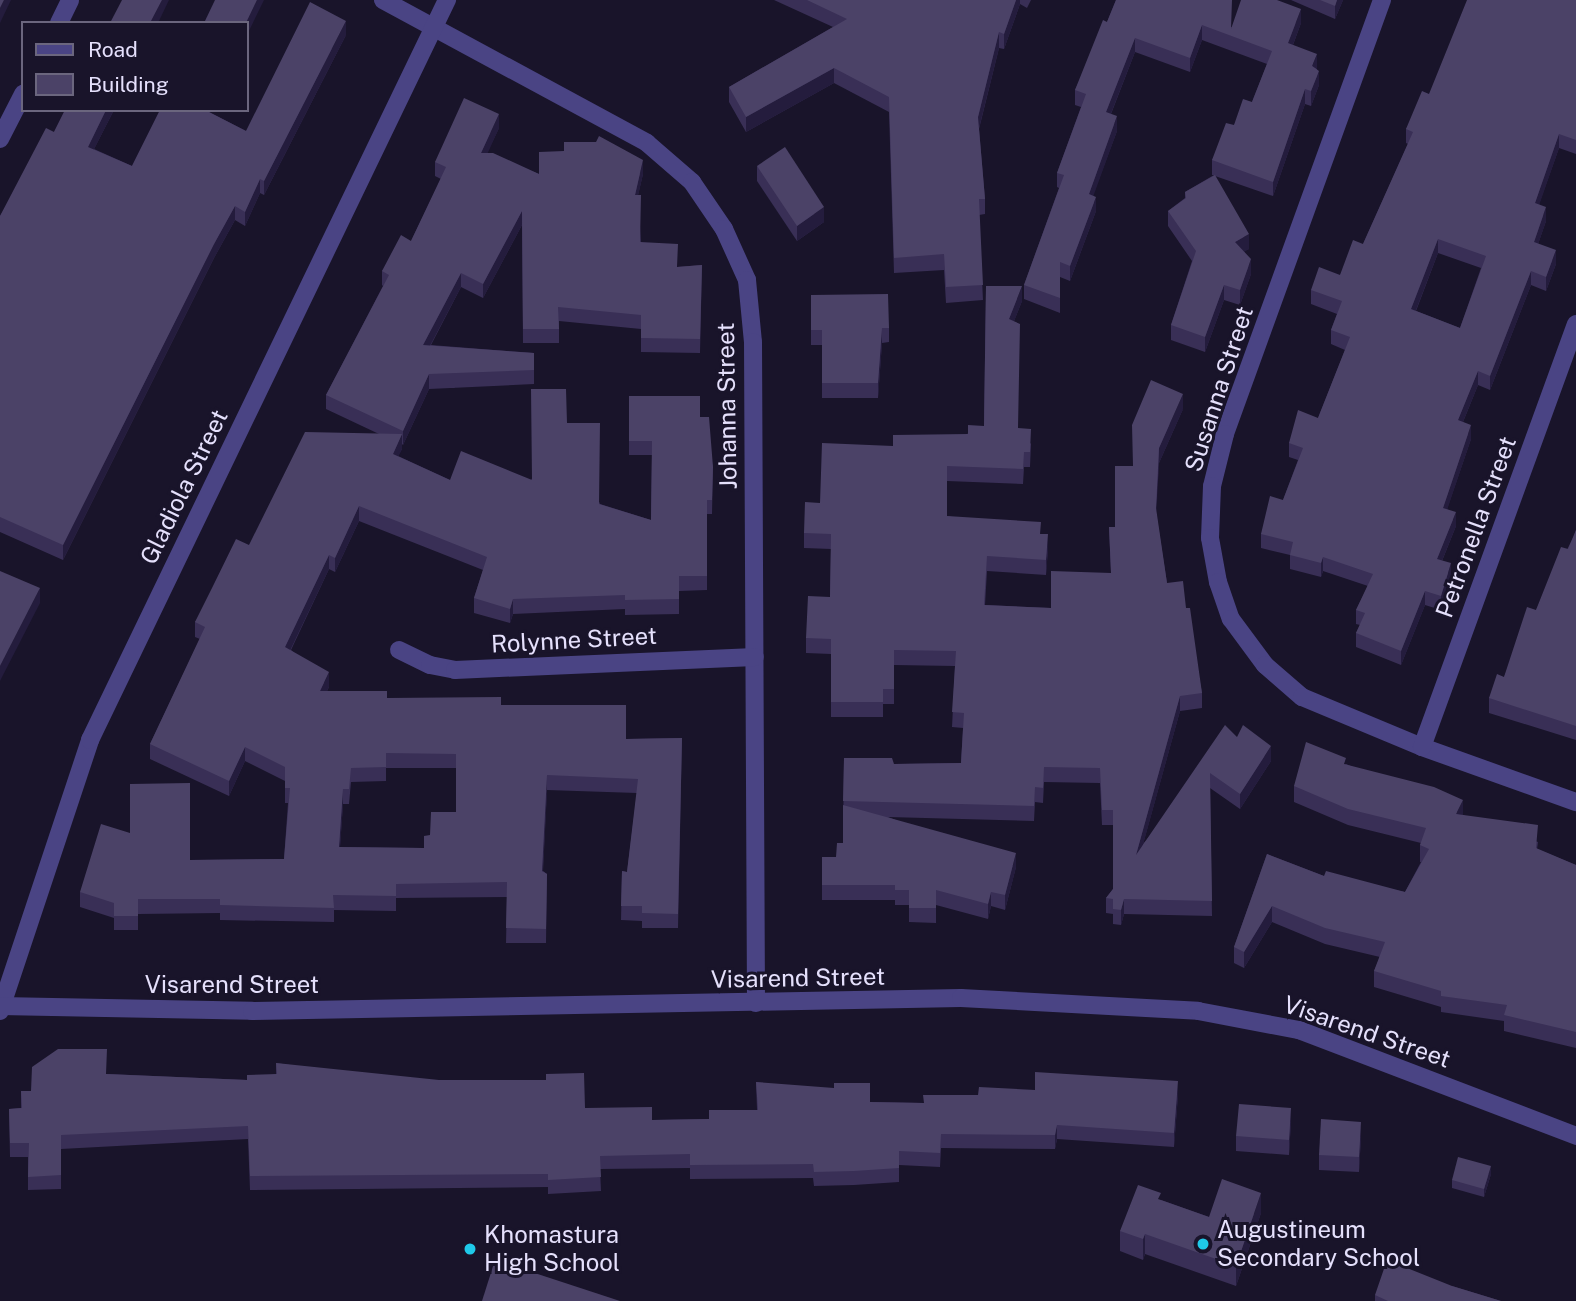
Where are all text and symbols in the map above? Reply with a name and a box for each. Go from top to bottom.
legend [21,21,248,112]
text: Road [88,37,138,62]
text: Building [88,72,169,97]
street label: Susanna Street [1179,303,1259,475]
street label: Johanna Street [711,322,743,490]
street label: Gladiola Street [134,405,234,569]
street label: Petronella Street [1430,432,1522,622]
street label: Rolynne Street [490,621,658,659]
street label: Visarend Street [711,962,885,994]
street label: Visarend Street [145,971,319,999]
street label: Visarend Street [1280,990,1454,1074]
place label: Augustineum Secondary School [1217,1216,1420,1272]
place label: Khomastura High School [484,1221,620,1277]
marker: Augustineum Secondary School [1195,1236,1211,1252]
marker: Khomastura High School [462,1241,478,1257]

